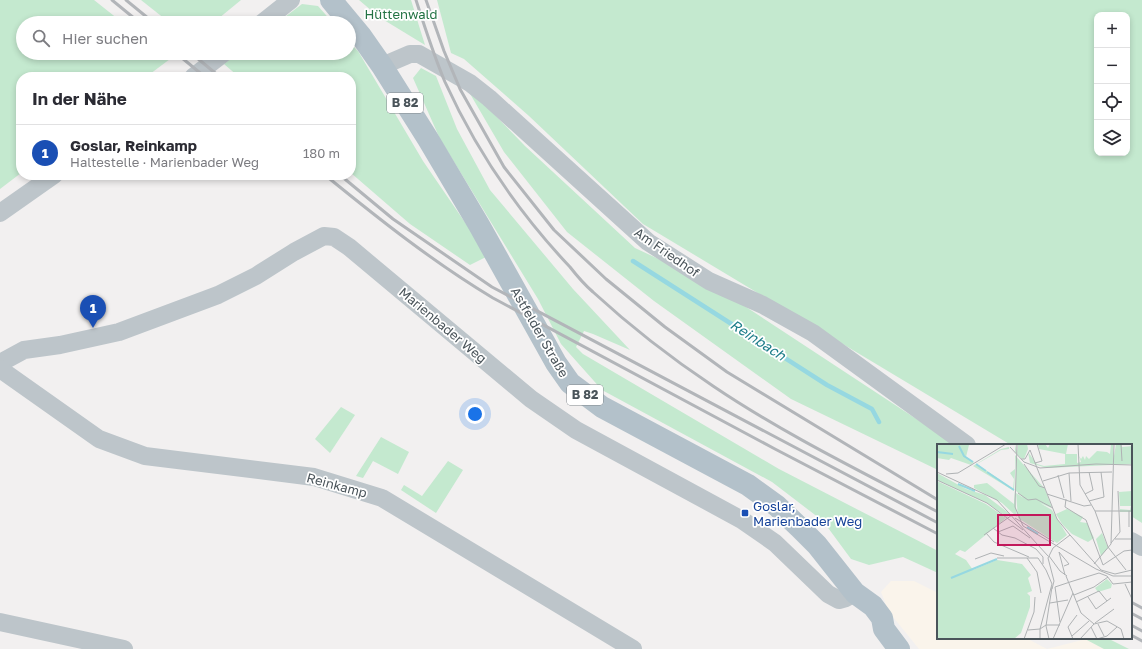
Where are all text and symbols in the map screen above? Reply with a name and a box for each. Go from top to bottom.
park label: Hüttenwald [364,6,438,22]
map controls [1094,12,1130,156]
button: + [1094,12,1130,48]
search box [16,16,356,60]
icon: search [30,27,52,49]
text: Hier suchen [62,29,148,47]
button: − [1094,48,1130,84]
button: locate [1094,84,1130,120]
text: In der Nähe [32,88,127,109]
road number: B 82 [387,93,423,113]
button: layers [1094,120,1130,156]
text: Goslar, Reinkamp [70,136,197,154]
text: 1 [42,145,48,161]
text: 180 m [303,145,340,161]
text: Haltestelle · Marienbader Weg [70,154,259,170]
street label: Am Friedhof [631,224,703,280]
street label: Marienbader Weg [396,284,490,366]
street label: Astfelder Straße [508,284,572,380]
pin: 1 [80,295,106,328]
water label: Reinbach [727,315,790,365]
road number: B 82 [567,385,603,405]
your location [465,404,485,424]
inset map [937,444,1132,639]
street label: Reinkamp [305,469,369,501]
place label: Goslar, Marienbader Weg [753,498,862,529]
marker: Goslar, Marienbader Weg [740,508,750,518]

